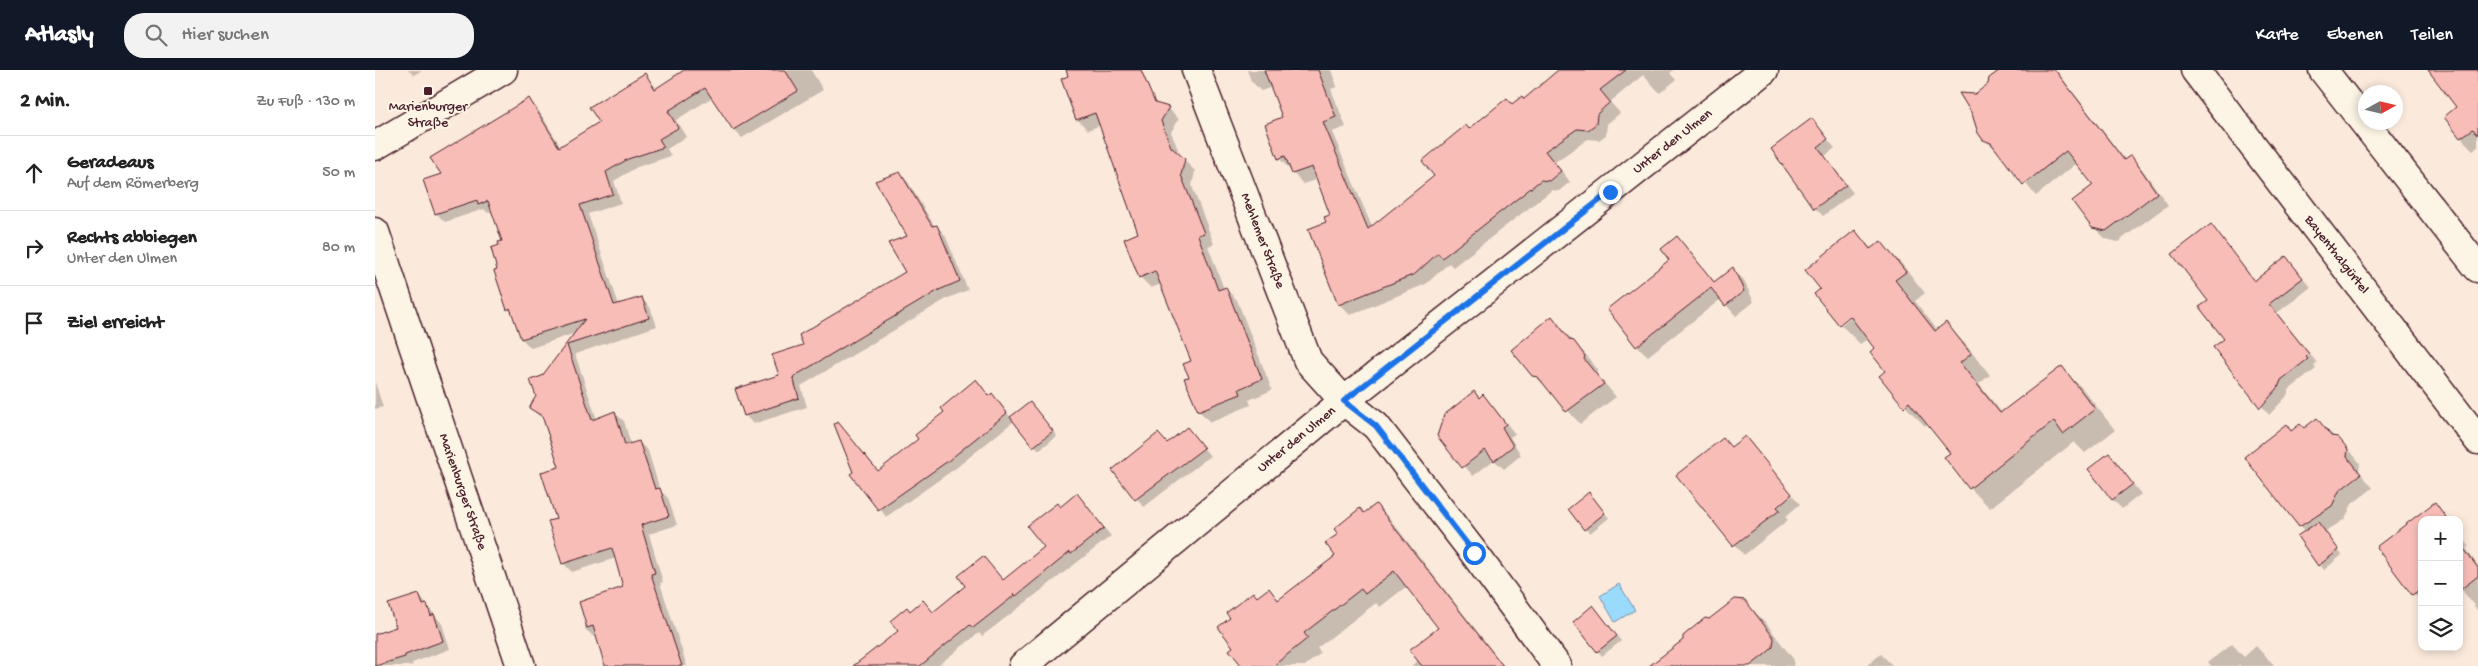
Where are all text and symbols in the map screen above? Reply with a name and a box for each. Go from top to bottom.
search box [124,13,474,58]
text: Atlasly [25,21,94,50]
icon: search [142,21,170,49]
text: Hier suchen [182,24,269,47]
text: Karte [2256,25,2299,46]
text: Ebenen [2327,25,2383,46]
text: Teilen [2411,25,2453,46]
marker: Marienburger Straße [422,85,434,97]
north arrow [2358,85,2403,130]
text: 2 Min. [20,90,71,115]
text: Zu Fuß · 130 m [256,93,355,112]
place label: Marienburger Straße [389,99,468,132]
street label: Unter den Ulmen [1630,105,1716,178]
text: Geradeaus [67,152,153,175]
icon: ahead [20,159,48,187]
text: 50 m [322,164,355,183]
text: Auf dem Römerberg [67,175,199,194]
route end [1599,181,1622,204]
street label: Mehlemer Straße [1236,191,1288,292]
street label: Bayenthalgürtel [2299,211,2372,298]
text: Rechts abbiegen [67,227,197,250]
icon: right [20,234,48,262]
text: 80 m [322,239,355,258]
text: Unter den Ulmen [67,250,177,269]
icon: arrive [20,309,48,337]
text: Ziel erreicht [67,312,164,335]
street label: Unter den Ulmen [1254,403,1340,477]
street label: Marienburger Straße [434,431,490,553]
map controls [2418,516,2463,651]
button: + [2418,516,2463,561]
route start [1463,542,1486,565]
button: − [2418,561,2463,606]
button: layers [2418,606,2463,651]

